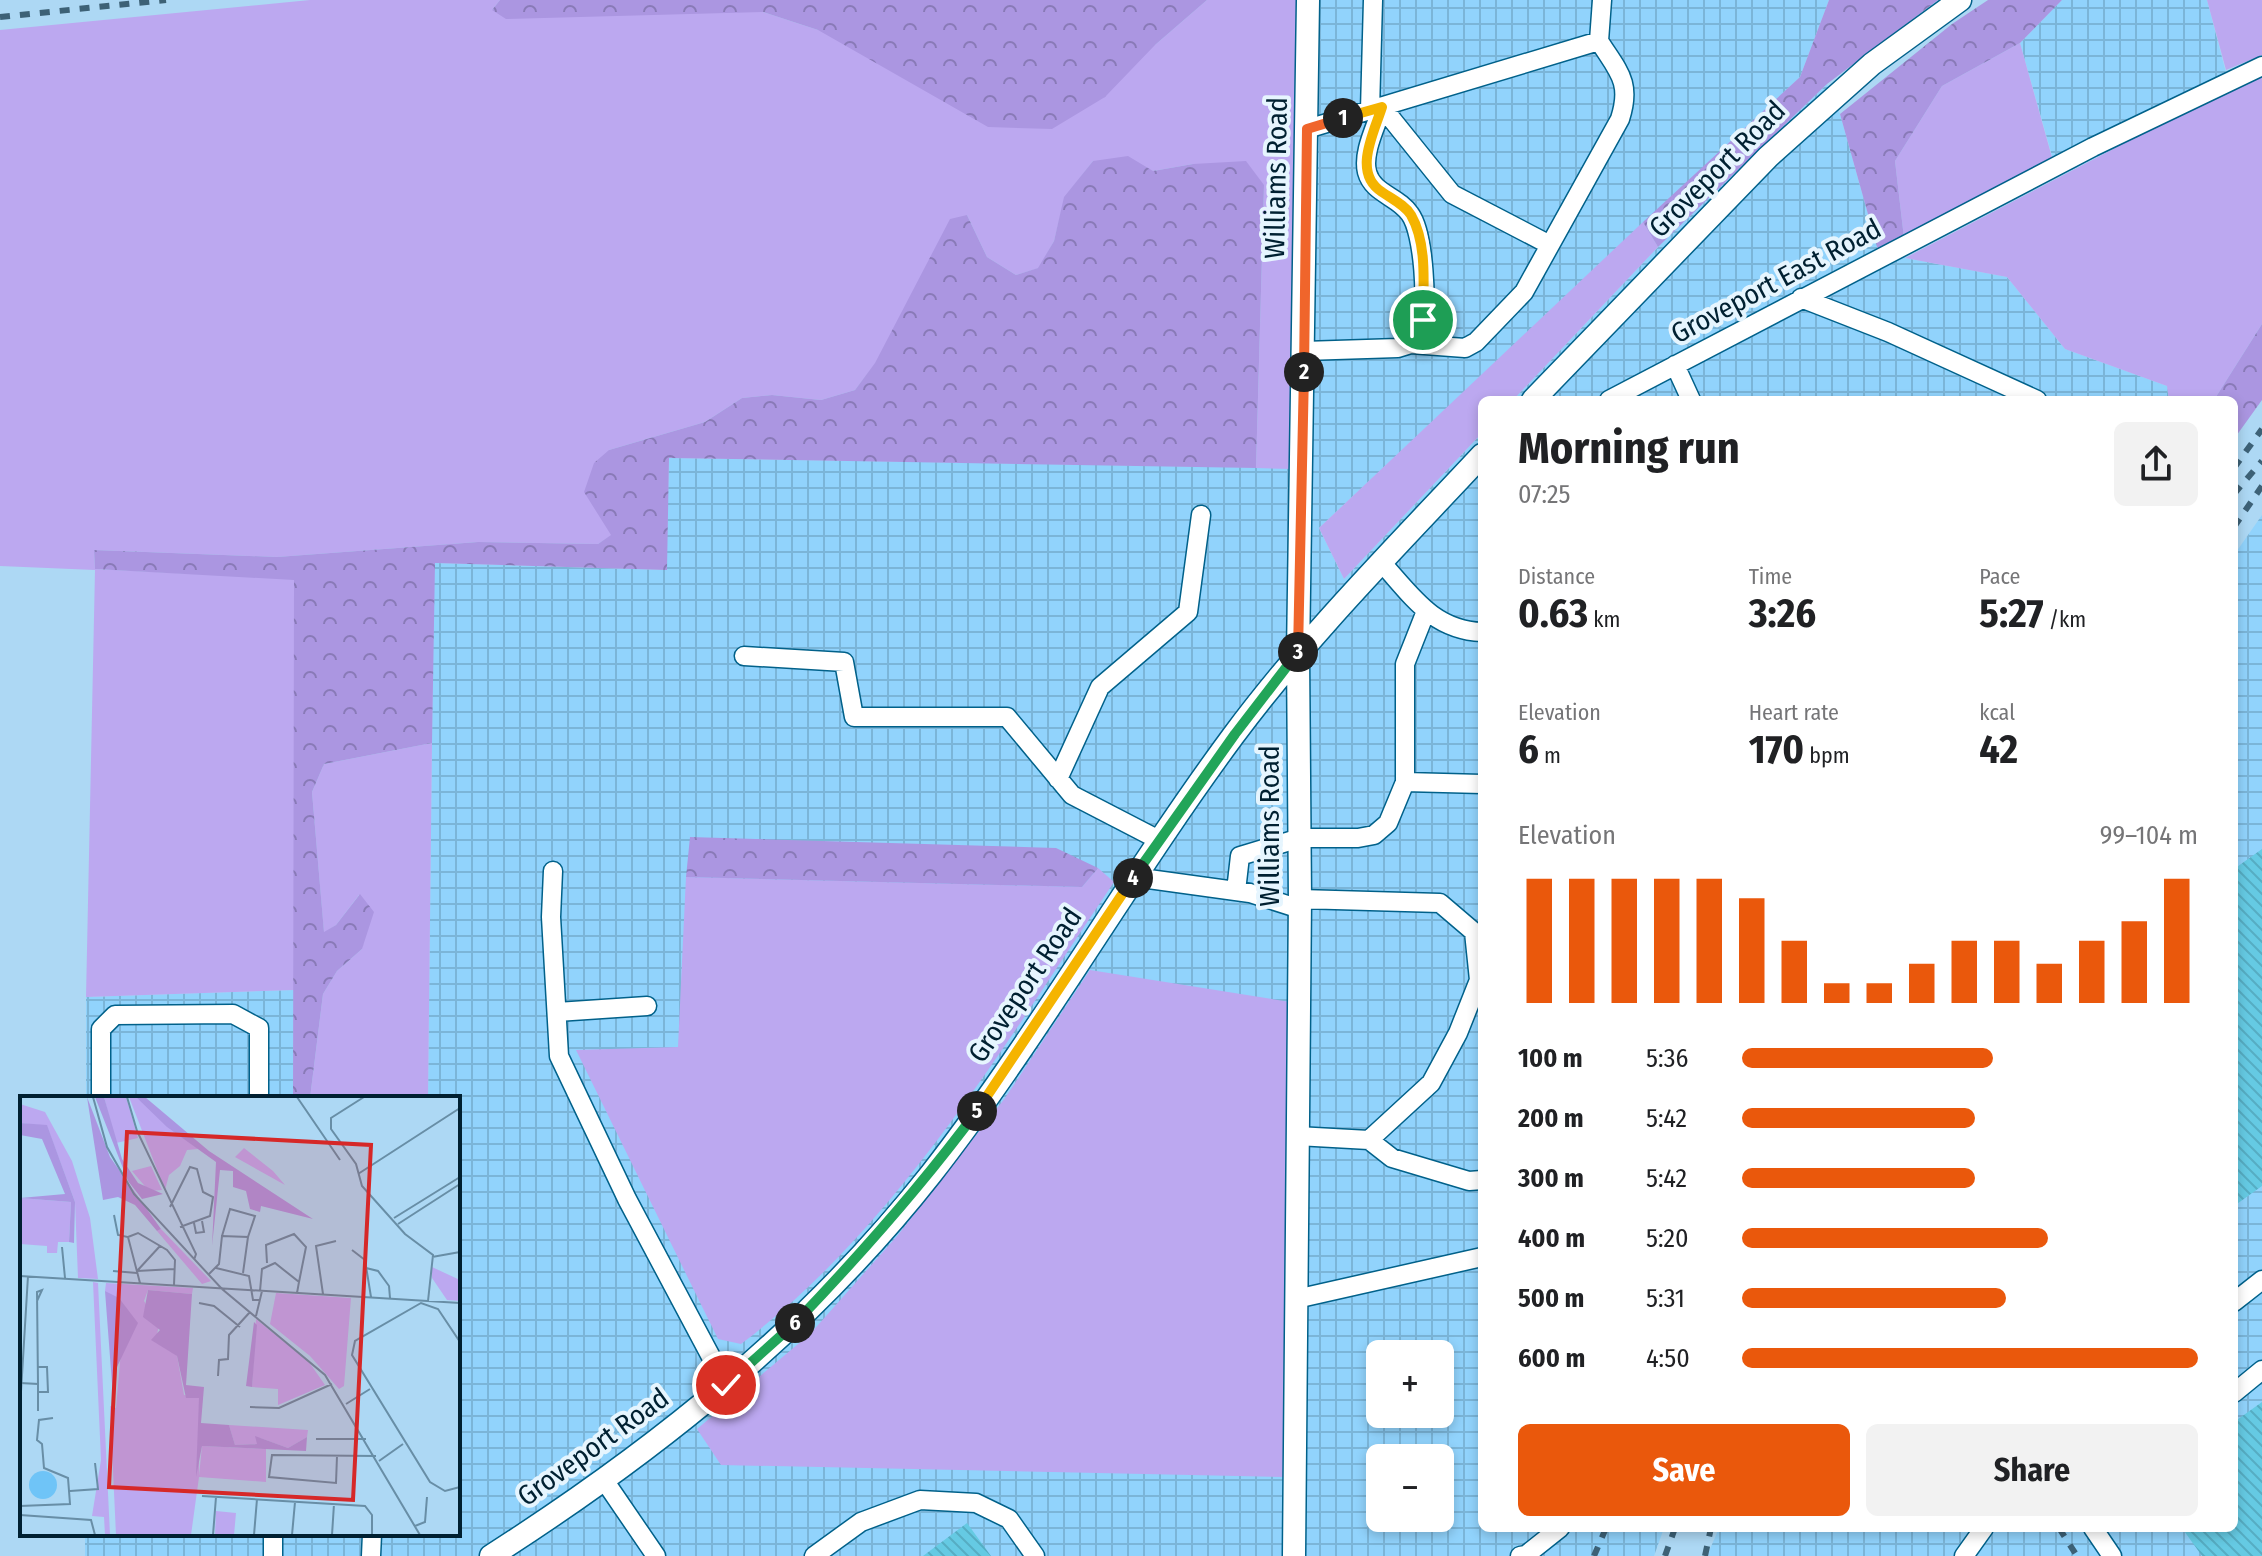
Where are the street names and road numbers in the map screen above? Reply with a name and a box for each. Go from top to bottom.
street label: Groveport Road [1642,94,1792,244]
street label: Williams Road [1258,97,1294,259]
street label: Groveport East Road [1665,212,1887,350]
street label: Williams Road [1253,745,1286,907]
street label: Groveport Road [961,902,1089,1068]
street label: Groveport Road [511,1381,675,1513]

